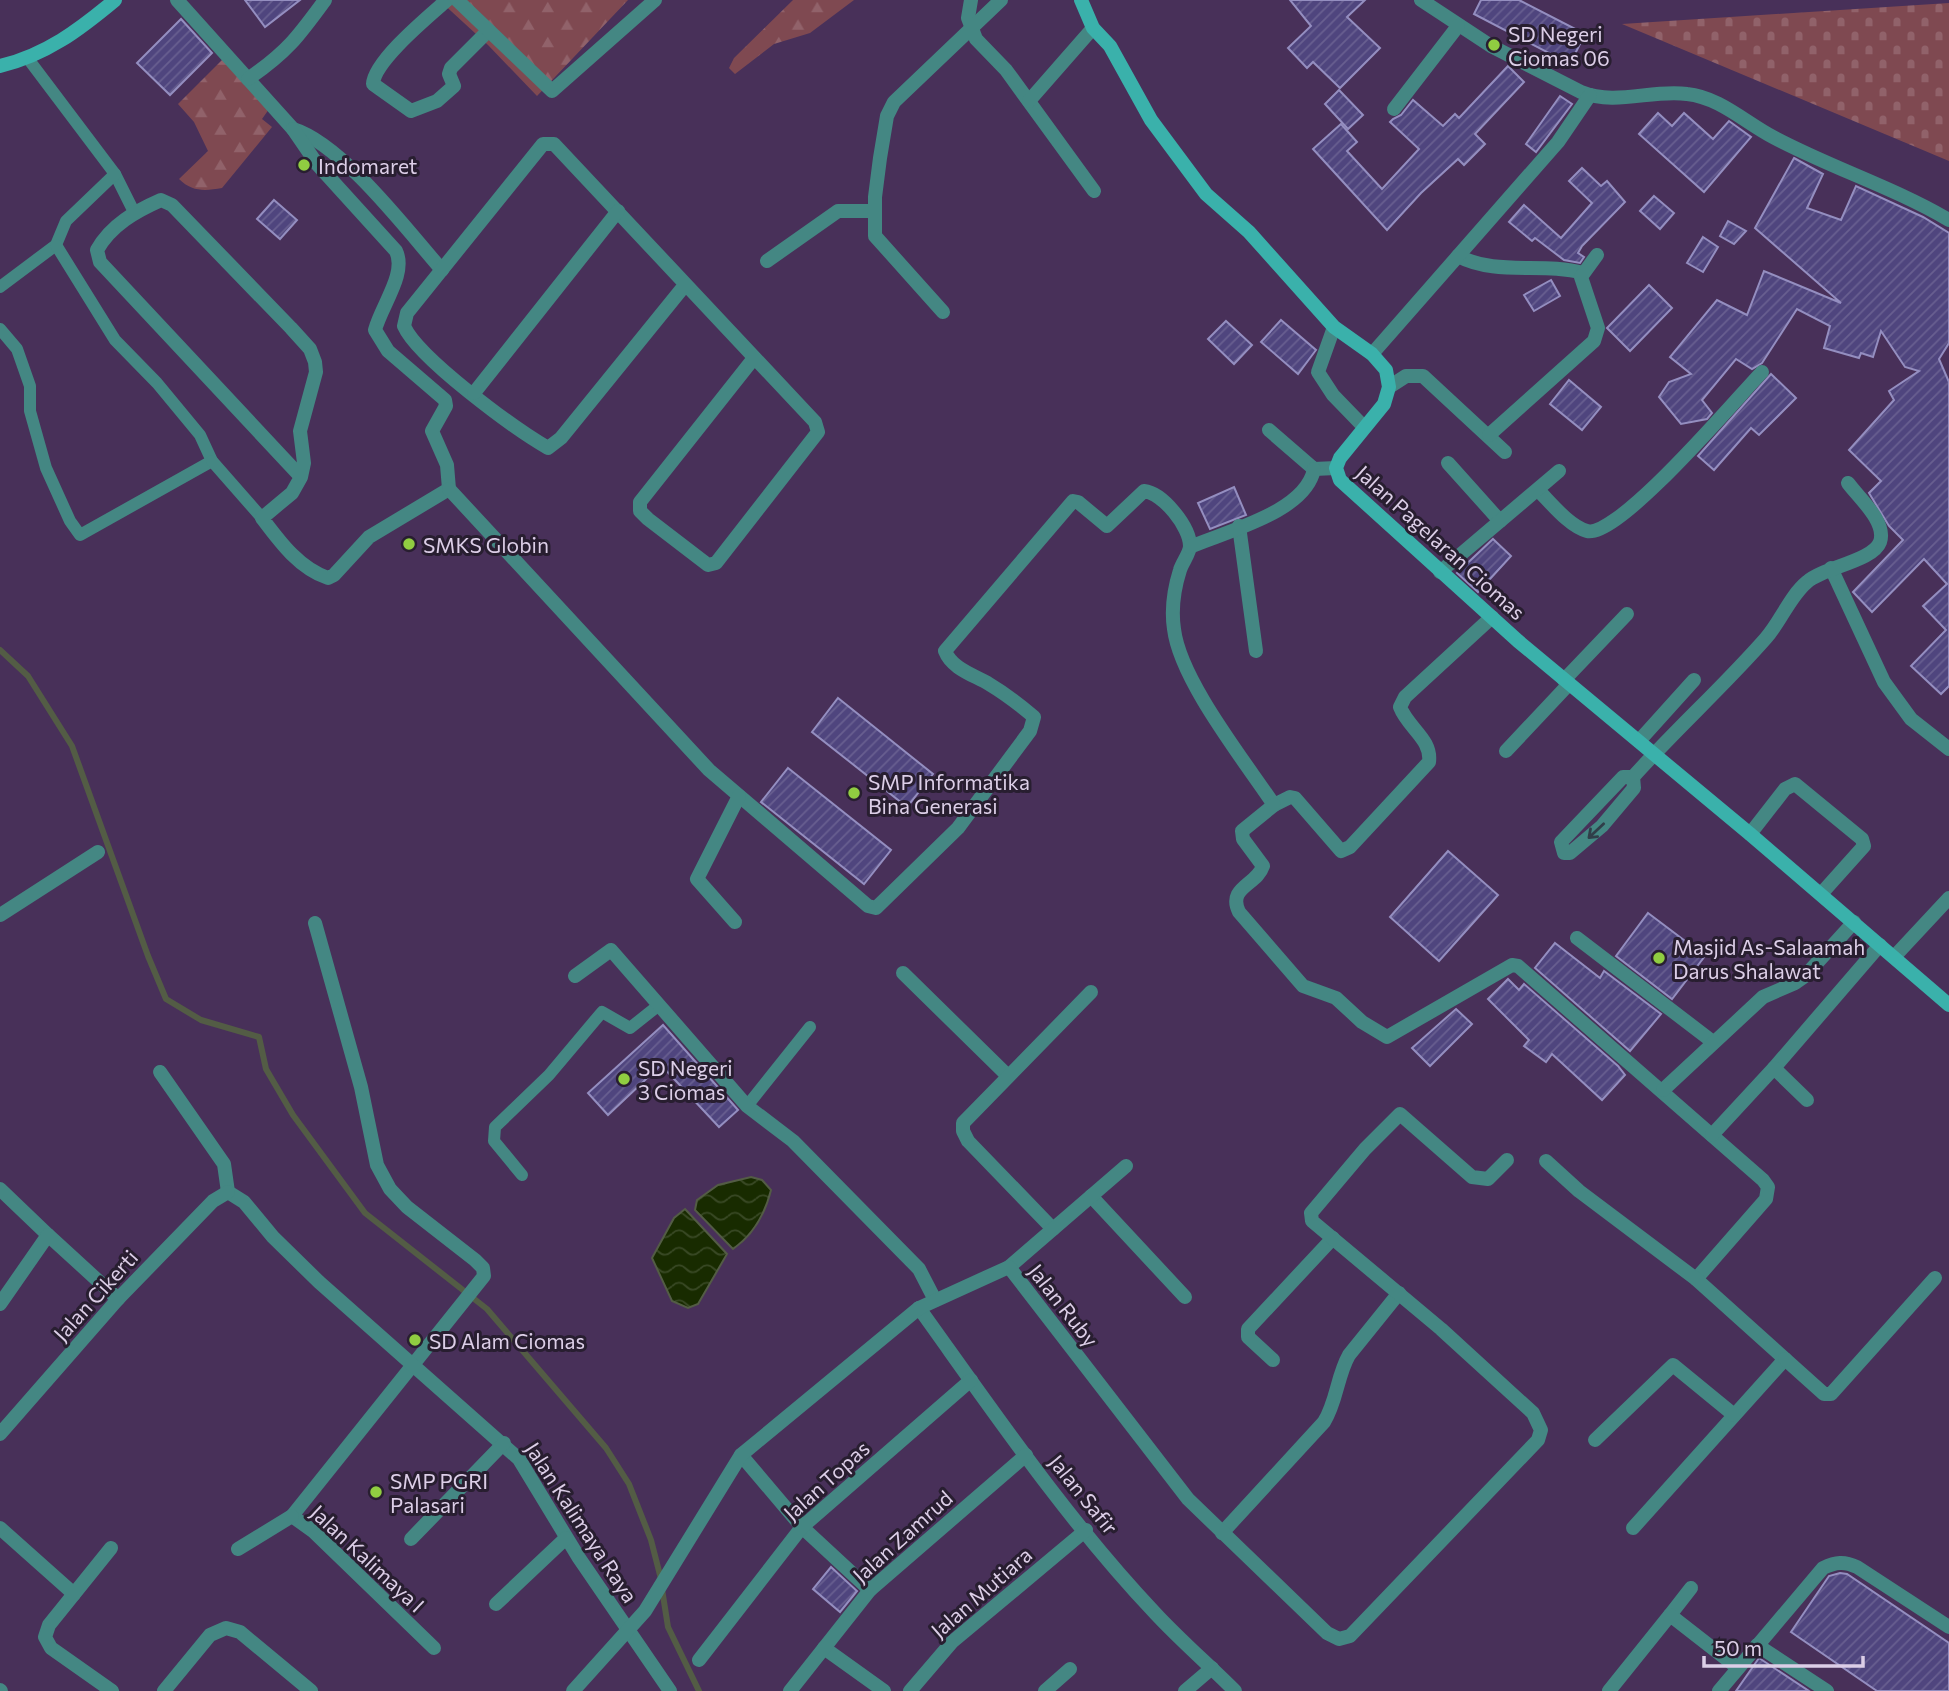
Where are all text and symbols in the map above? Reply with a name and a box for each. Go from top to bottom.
place label: SD Negeri Ciomas 06 [1508,21,1610,70]
marker: SD Negeri Ciomas 06 [1486,37,1502,53]
place label: Indomaret [318,153,417,178]
marker: Indomaret [296,157,312,173]
street label: Jalan Pagelaran Ciomas [1351,460,1531,624]
place label: SMKS Globin [423,532,549,557]
marker: SMKS Globin [401,536,417,552]
place label: SMP Informatika Bina Generasi [868,769,1030,818]
marker: SMP Informatika Bina Generasi [846,785,862,801]
one-way arrow [1588,822,1605,839]
place label: Masjid As-Salaamah Darus Shalawat [1673,934,1865,983]
marker: Masjid As-Salaamah Darus Shalawat [1651,950,1667,966]
place label: SD Negeri 3 Ciomas [638,1055,733,1104]
marker: SD Negeri 3 Ciomas [616,1071,632,1087]
street label: Jalan Cikerti [48,1244,142,1346]
street label: Jalan Ruby [1024,1259,1104,1351]
place label: SD Alam Ciomas [429,1328,585,1353]
marker: SD Alam Ciomas [407,1332,423,1348]
street label: Jalan Topas [778,1435,874,1525]
street label: Jalan Kalimaya Raya [521,1437,643,1607]
street label: Jalan Safir [1044,1449,1124,1539]
place label: SMP PGRI Palasari [390,1468,488,1517]
marker: SMP PGRI Palasari [368,1484,384,1500]
street label: Jalan Zamrud [847,1485,957,1587]
street label: Jalan Kalimaya I [306,1499,430,1617]
street label: Jalan Mutiara [925,1541,1037,1643]
scale bar [1704,1624,1863,1668]
text: 50 m [1714,1635,1762,1660]

